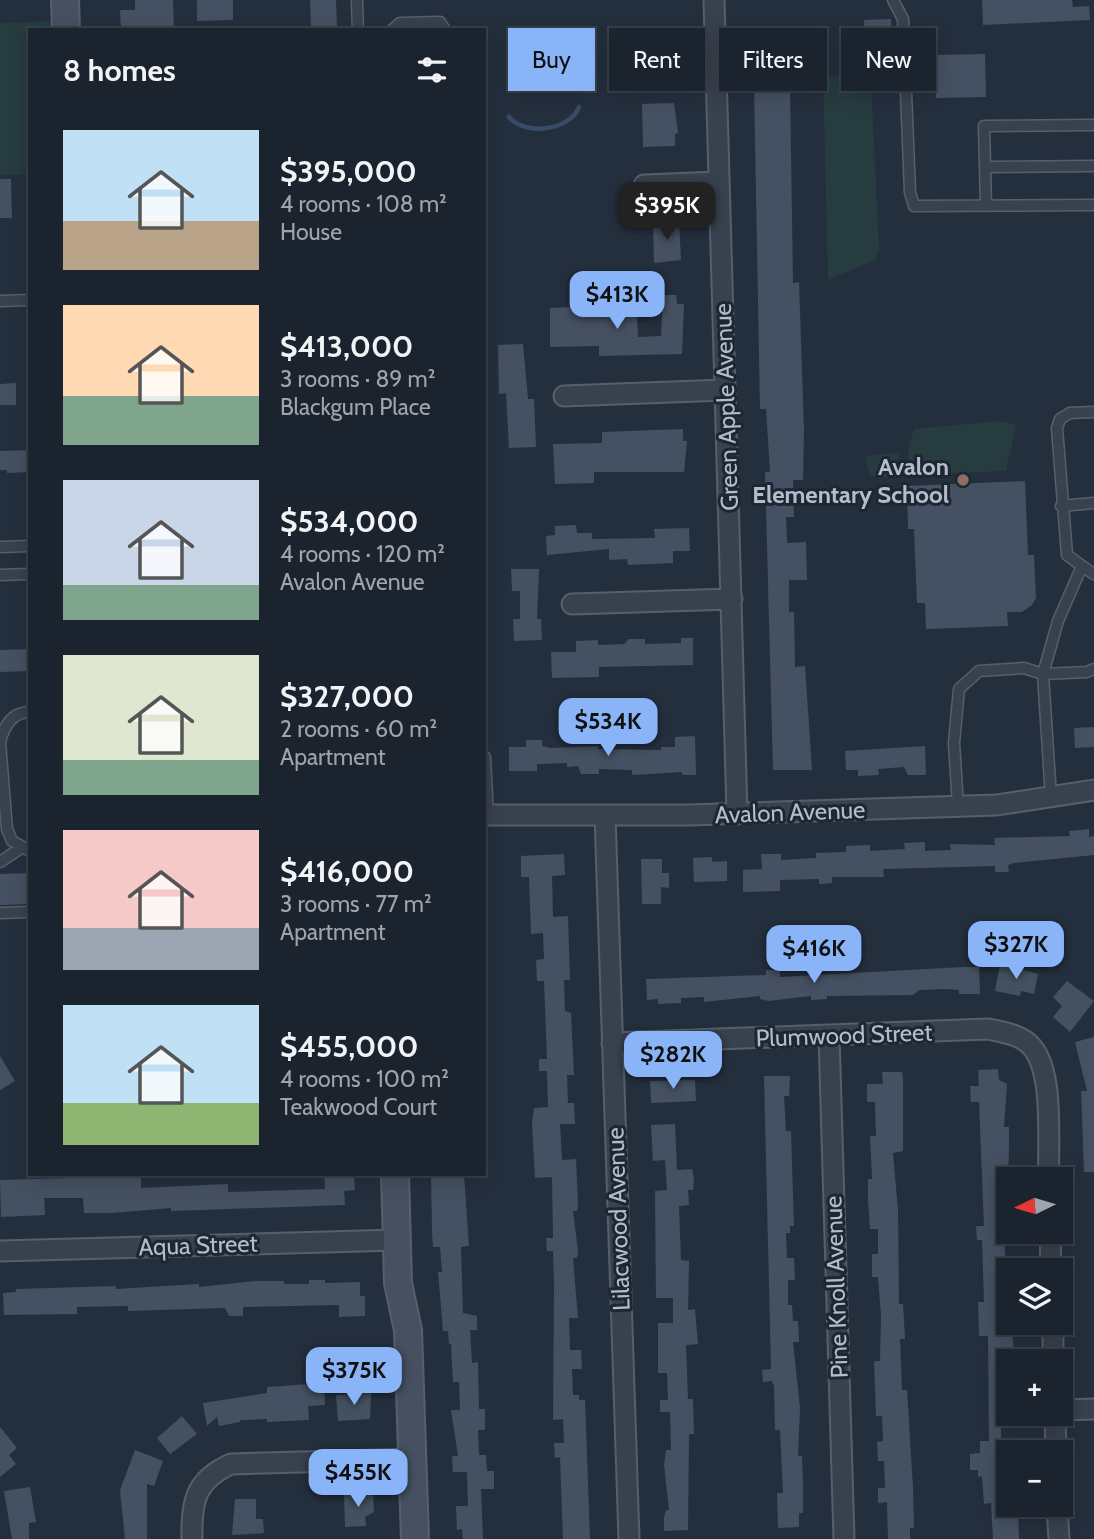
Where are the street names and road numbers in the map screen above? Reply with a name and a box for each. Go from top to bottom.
street label: Green Apple Avenue [708,303,744,511]
street label: Avalon Avenue [714,795,866,829]
street label: Plumwood Street [755,1017,933,1053]
street label: Lilacwood Avenue [600,1127,636,1311]
street label: Pine Knoll Avenue [818,1195,854,1379]
street label: Aqua Street [138,1228,258,1262]

